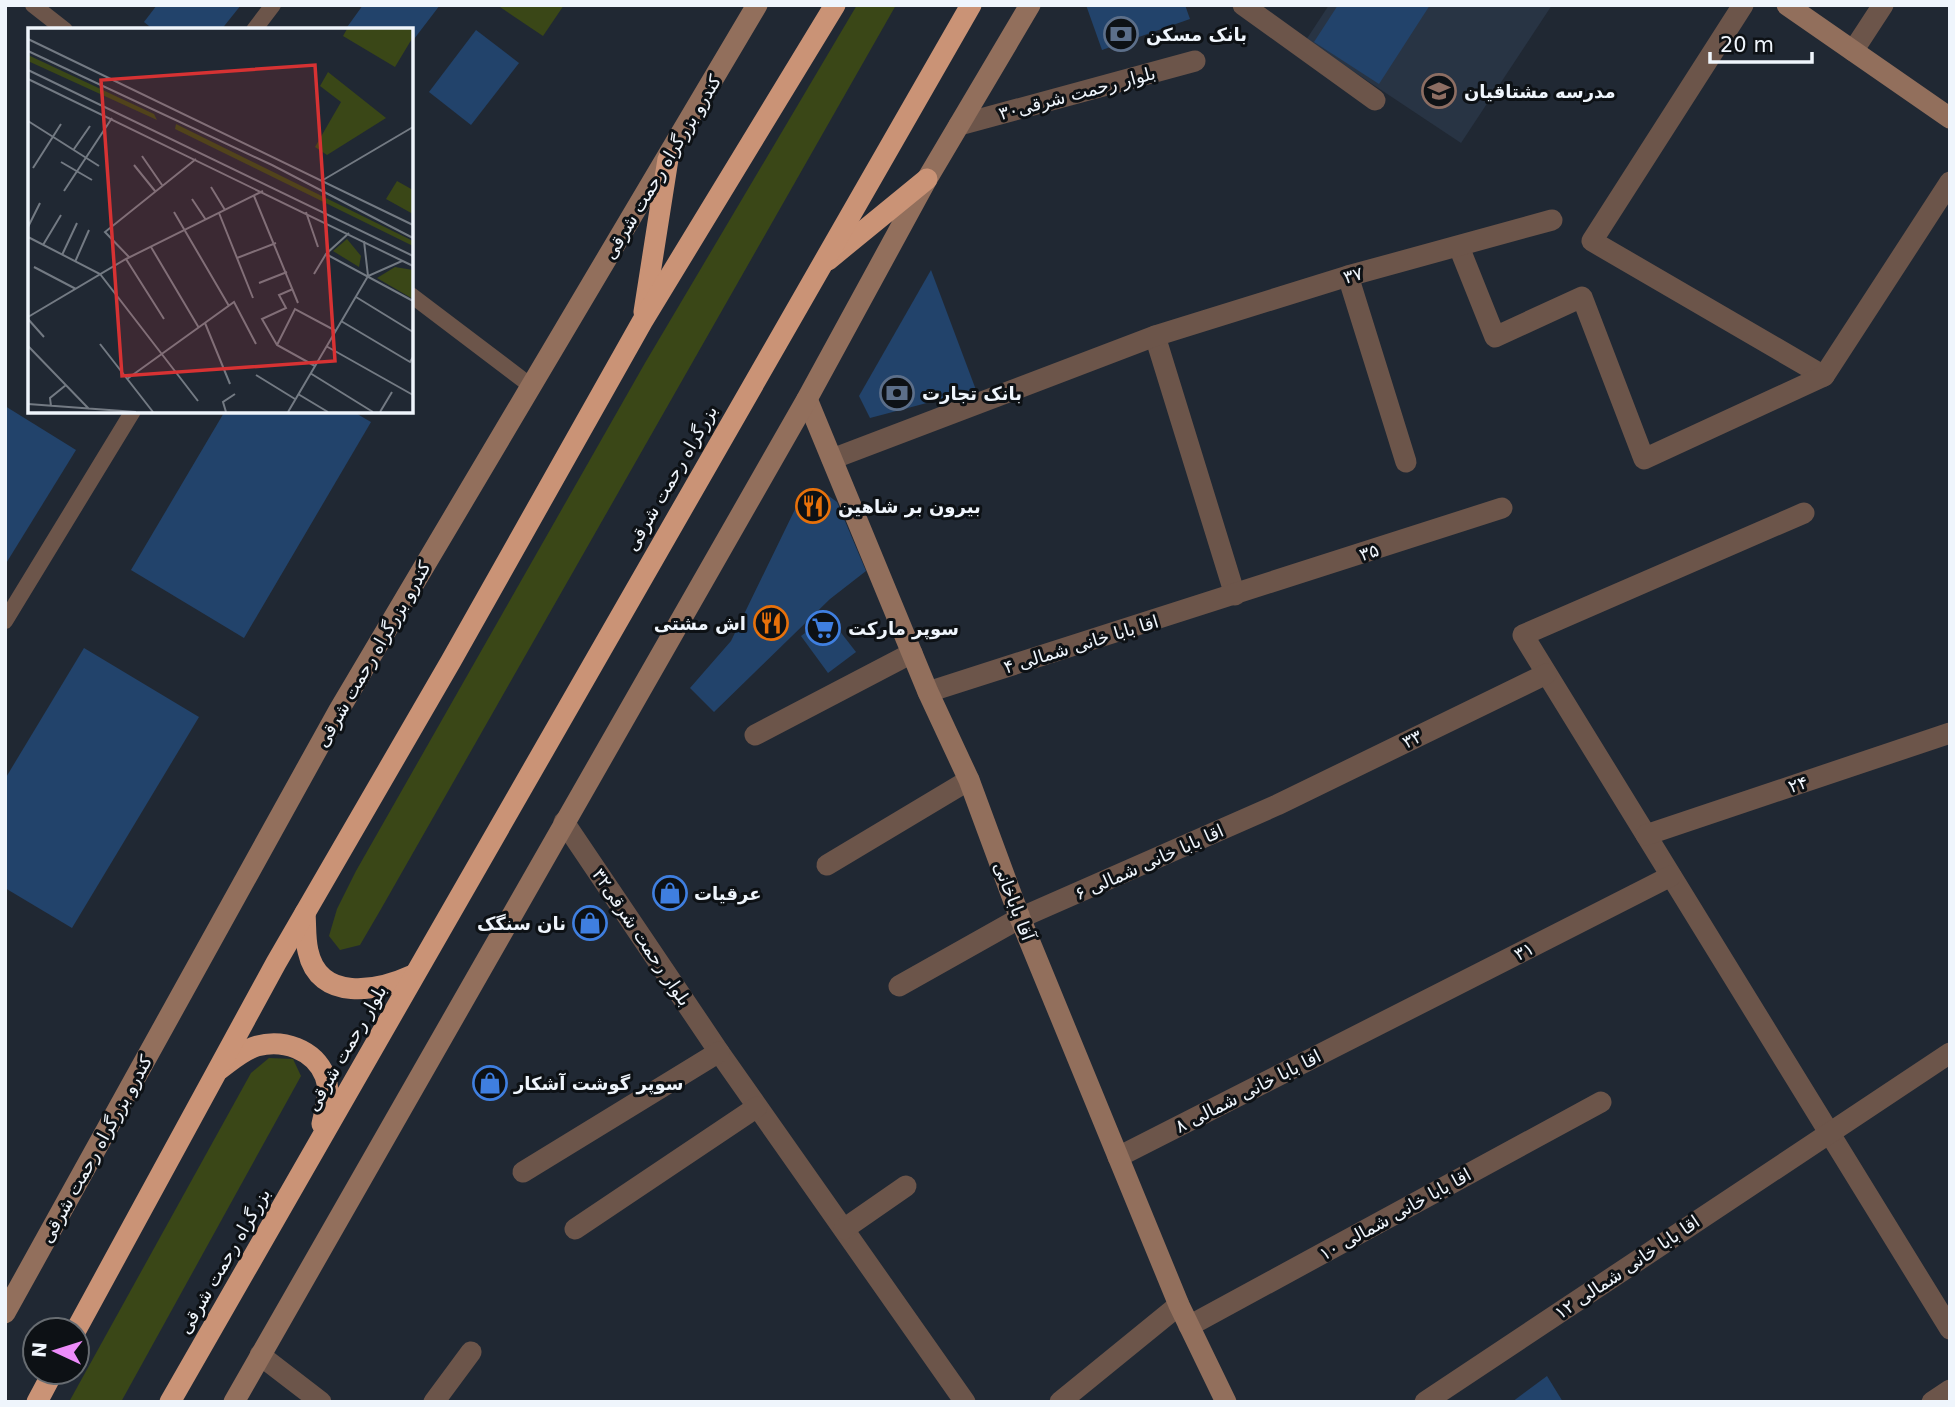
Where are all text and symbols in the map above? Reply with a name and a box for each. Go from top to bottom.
bank icon: بانک مسکن [1102,15,1140,53]
scale bar [1710,21,1812,65]
place label: بانک مسکن [1146,24,1247,46]
inset map [28,28,413,413]
text: 20 m [1720,33,1774,57]
street label: بلوار رحمت شرقی۳۰ [996,62,1158,125]
street label: کندرو بزرگراه رحمت شرقی [599,71,726,263]
school or university icon: مدرسه مشتاقیان [1420,72,1458,110]
place label: مدرسه مشتاقیان [1464,81,1616,102]
street label: ۳۷ [1341,262,1366,288]
bank icon: بانک تجارت [878,374,916,412]
place label: بانک تجارت [922,383,1022,404]
street label: بزرگراه رحمت شرقی [621,402,722,555]
restaurant icon: بیرون بر شاهین [794,487,832,525]
place label: بیرون بر شاهین [838,496,981,518]
street label: ۳۵ [1357,539,1381,565]
street label: کندرو بزرگراه رحمت شرقی [311,557,436,751]
restaurant icon: اش مشتی [752,604,790,642]
supermarket icon: سوپر مارکت [804,609,842,647]
street label: ۴ اقا بابا خانی شمالی [1001,610,1161,678]
place label: اش مشتی [654,613,746,634]
place label: سوپر مارکت [848,618,959,640]
street label: ۳۳ [1399,725,1426,753]
street label: ۲۴ [1786,771,1810,797]
street label: ۶ اقا بابا خانی شمالی [1071,820,1227,904]
street label: آقا باباخانی [989,858,1040,944]
street label: بلوار رحمت شرقی۳۲ [587,864,696,1010]
shop icon: عرقیات [651,874,689,912]
place label: عرقیات [694,883,761,905]
shop icon: نان سنگک [571,904,609,942]
place label: نان سنگک [477,913,566,934]
street label: ۳۱ [1511,937,1537,965]
street label: بلوار رحمت شرقی [301,981,391,1115]
street label: ۸ اقا بابا خانی شمالی [1172,1045,1324,1137]
street label: کندرو بزرگراه رحمت شرقی [36,1051,157,1247]
shop icon: سوپر گوشت آشکار [471,1064,509,1102]
place label: سوپر گوشت آشکار [513,1072,683,1095]
street label: ۱۰ اقا بابا خانی شمالی [1315,1164,1475,1264]
street label: بزرگراه رحمت شرقی [174,1185,275,1338]
street label: ۱۲ اقا بابا خانی شمالی [1550,1211,1704,1323]
north arrow [21,1316,91,1386]
text: N [28,1341,51,1359]

